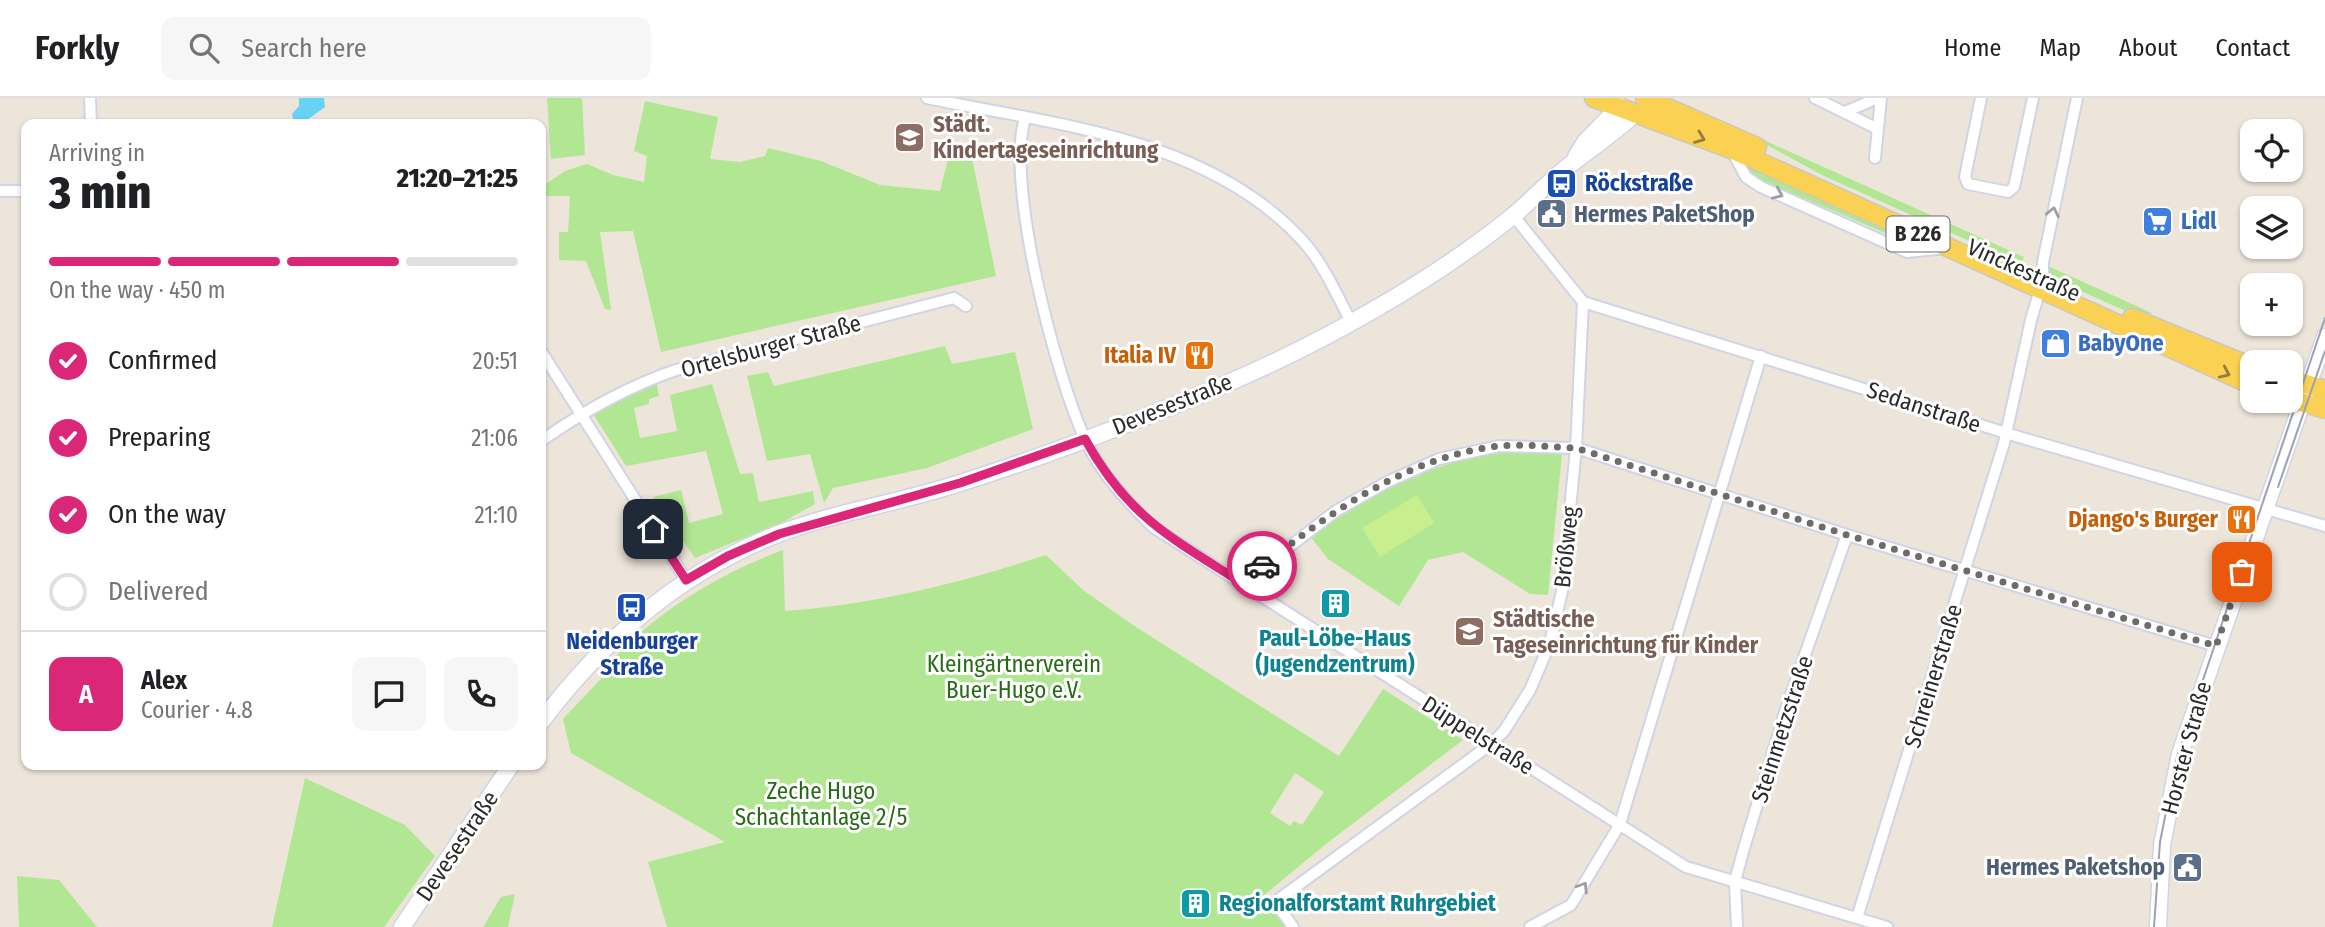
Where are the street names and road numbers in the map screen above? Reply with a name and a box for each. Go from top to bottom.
road number: B 226 [1886,216,1950,252]
street label: Vinckestraße [1963,233,2085,307]
street label: Ortelsburger Straße [678,308,864,384]
street label: Devesestraße [1108,367,1236,441]
street label: Sedanstraße [1864,375,1984,439]
street label: Brößweg [1548,505,1584,589]
street label: Schreinerstraße [1898,601,1968,751]
street label: Steinmetzstraße [1745,652,1819,806]
street label: Horster Straße [2155,678,2217,818]
street label: Düppelstraße [1417,690,1539,780]
street label: Devesestraße [410,786,504,906]

